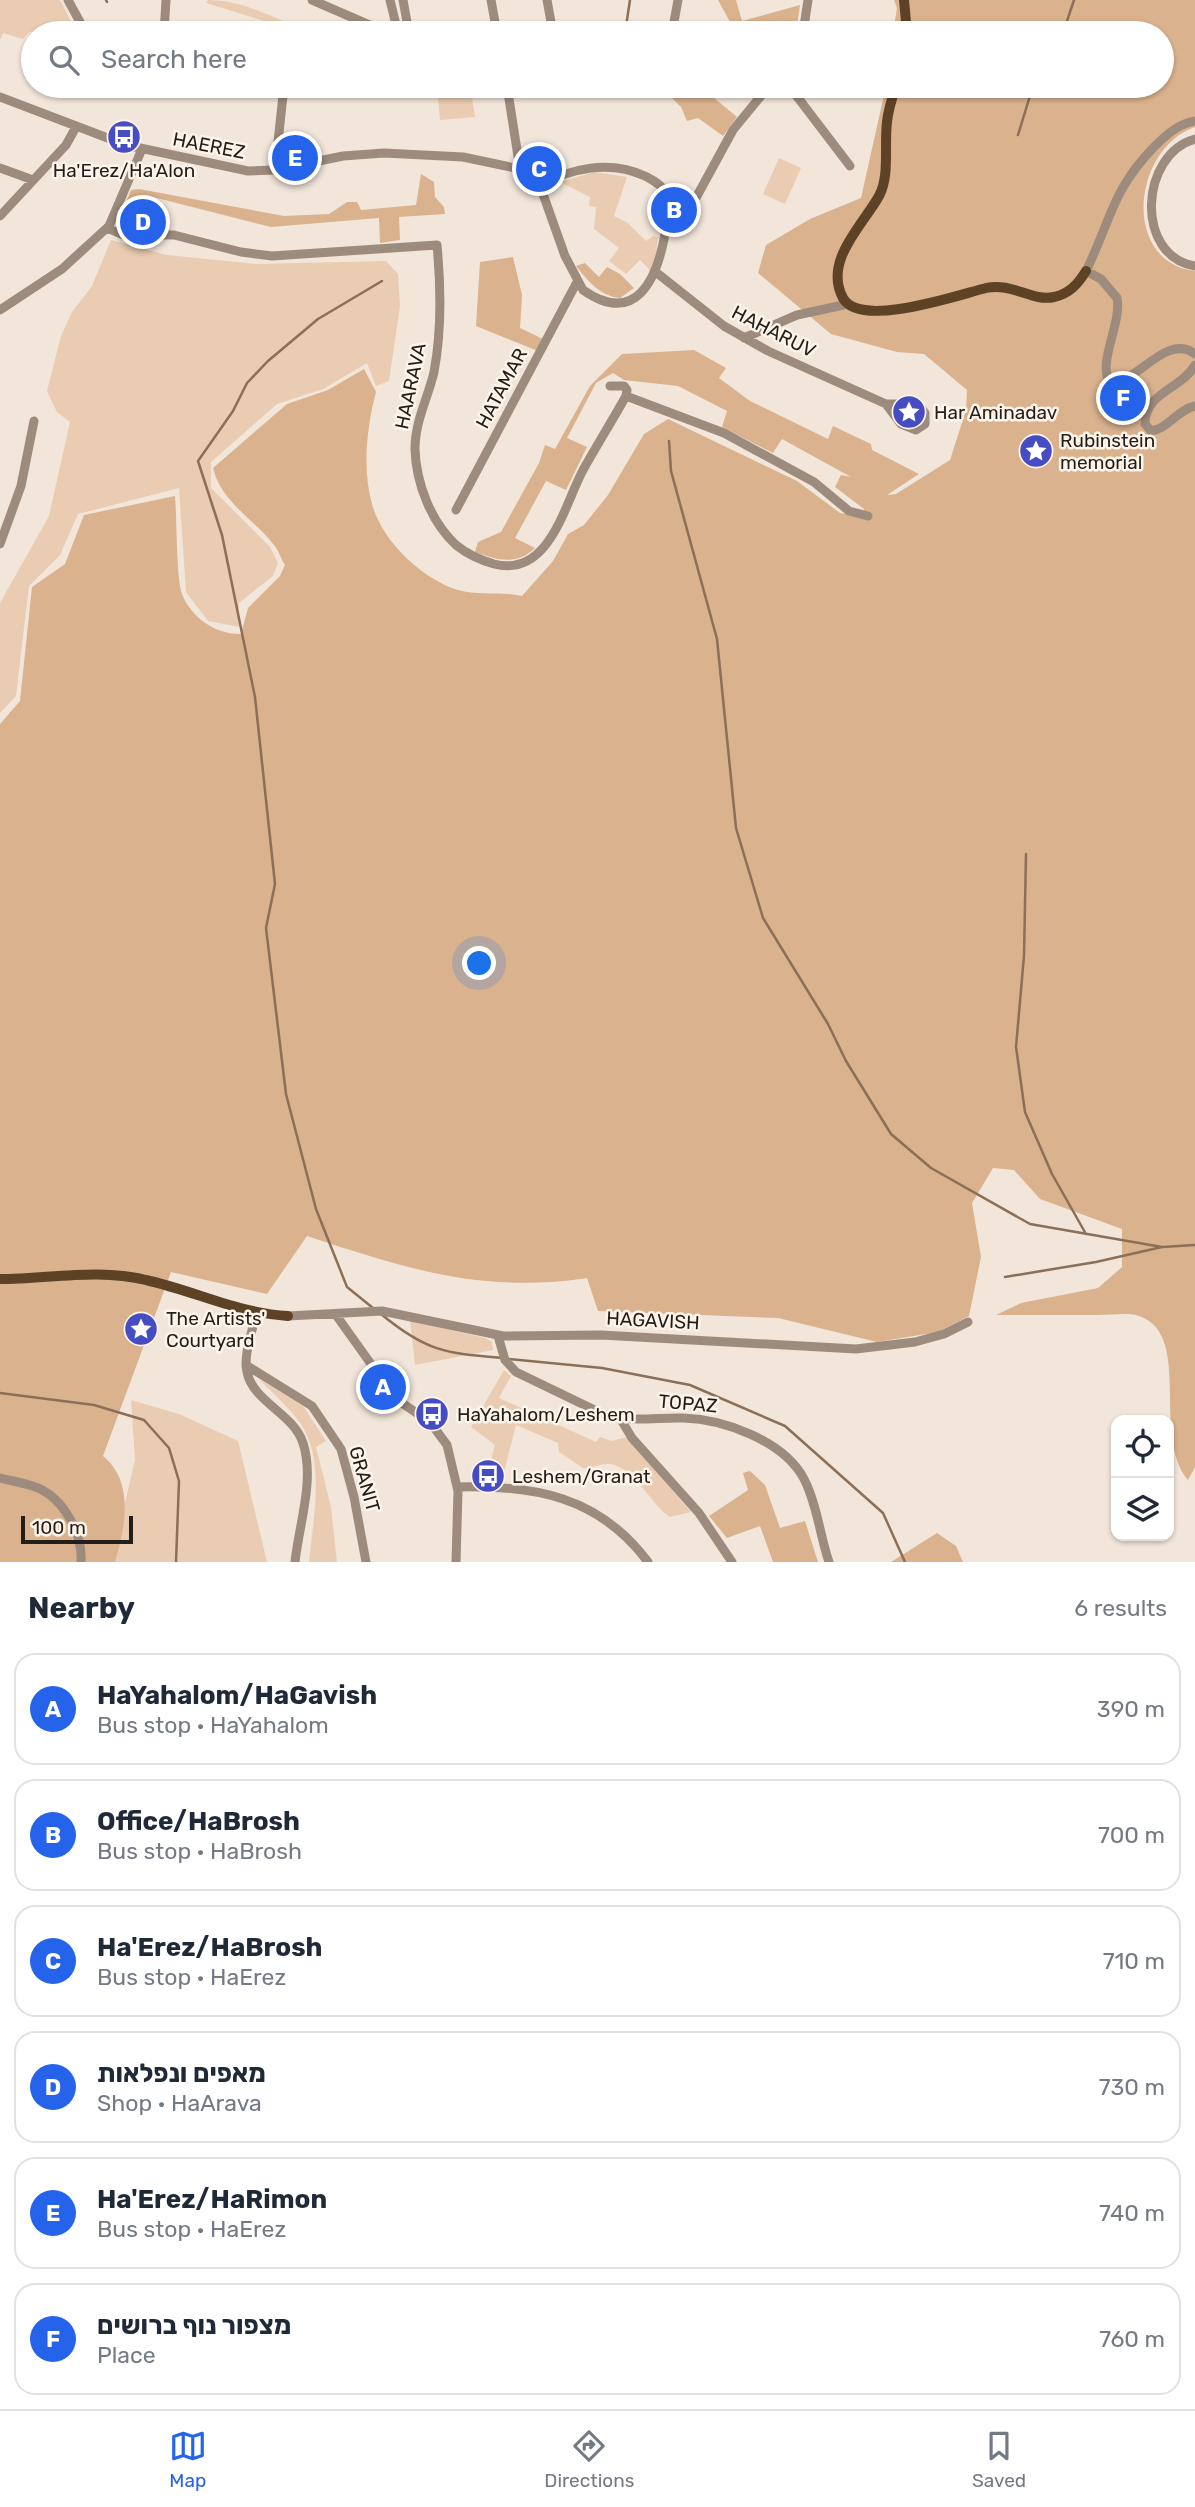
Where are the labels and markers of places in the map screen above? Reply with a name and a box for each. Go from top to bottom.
bus stop icon: Ha'Erez/Ha'Alon [105,118,143,156]
pin: E [272,132,318,184]
pin: C [516,143,562,195]
place label: Ha'Erez/Ha'Alon [53,159,195,182]
pin: B [651,184,697,236]
pin: D [120,196,166,248]
pin: F [1100,372,1146,424]
place icon: Har Aminadav [890,393,928,431]
place label: Har Aminadav [934,401,1057,424]
place label: Rubinstein memorial [1060,429,1155,474]
place icon: Rubinstein memorial [1017,432,1055,470]
place label: The Artists' Courtyard [166,1307,265,1352]
place icon: The Artists' Courtyard [122,1310,160,1348]
pin: A [360,1361,406,1413]
bus stop icon: HaYahalom/Leshem [413,1395,451,1433]
place label: HaYahalom/Leshem [457,1403,635,1426]
bus stop icon: Leshem/Granat [469,1457,507,1495]
place label: Leshem/Granat [512,1465,651,1488]

